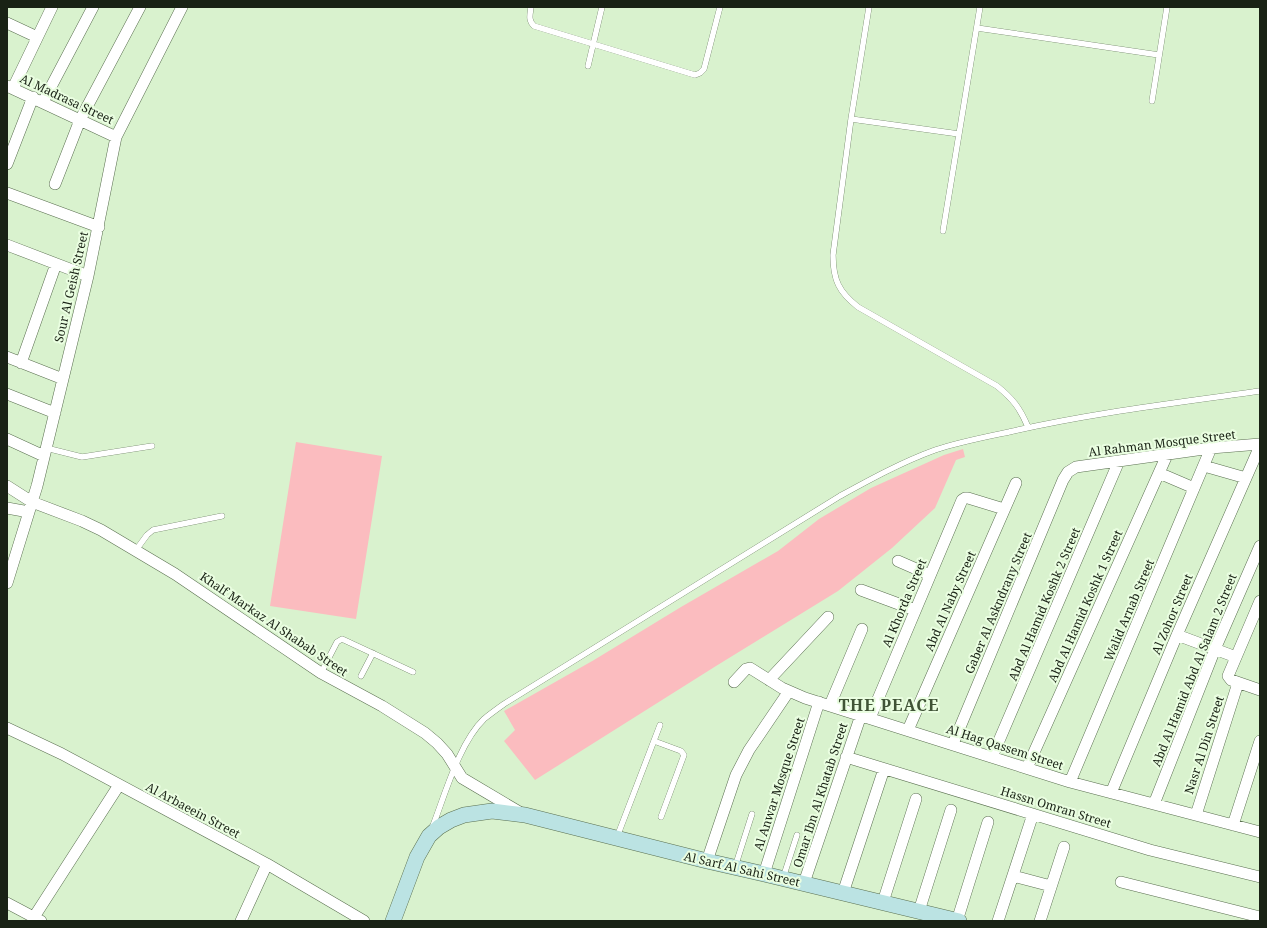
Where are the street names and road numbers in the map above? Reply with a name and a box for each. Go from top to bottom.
street label: Al Madrasa Street [17,70,117,128]
street label: Sour Al Geish Street [50,230,92,344]
street label: Al Rahman Mosque Street [1087,426,1237,460]
street label: Abd Al Hamid Koshk 2 Street [1004,525,1084,683]
street label: Abd Al Hamid Koshk 1 Street [1044,527,1126,685]
street label: Gaber Al Askndrany Street [960,530,1036,676]
street label: Abd Al Naby Street [920,548,980,654]
street label: Al Khorda Street [878,556,930,650]
street label: Walid Arnab Street [1100,556,1158,664]
street label: Khalf Markaz Al Shabab Street [197,568,351,680]
street label: Al Zohor Street [1147,571,1197,657]
street label: Abd Al Hamid Abd Al Salam 2 Street [1147,571,1241,769]
street label: Nasr Al Din Street [1180,694,1228,796]
street label: Al Anwar Mosque Street [749,715,809,853]
street label: Omar Ibn Al Khatab Street [789,720,851,870]
street label: Al Hag Qassem Street [944,720,1066,774]
street label: Al Arbaeein Street [143,778,243,842]
street label: Hassn Omran Street [999,782,1113,832]
street label: Al Sarf Al Sahi Street [682,847,802,891]

